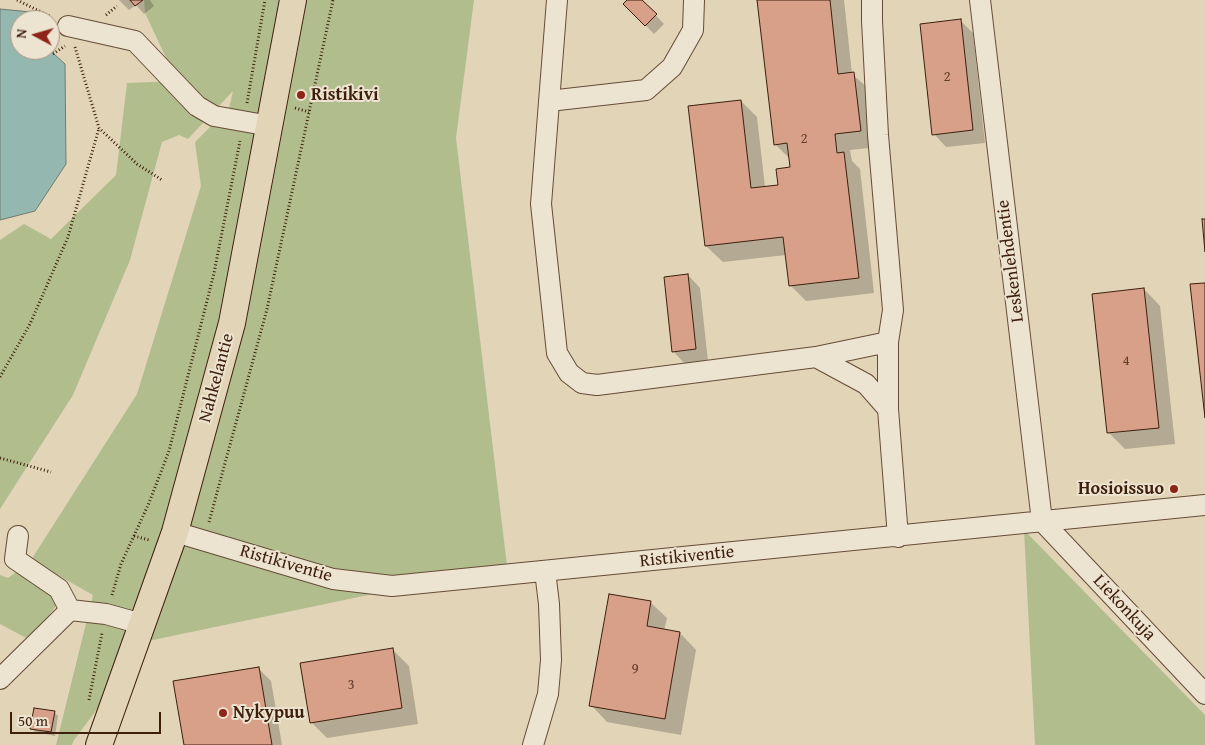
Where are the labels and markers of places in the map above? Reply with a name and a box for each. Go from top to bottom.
place label: Ristikivi [311,84,378,106]
marker: Ristikivi [295,89,307,101]
place label: Hosioissuo [1078,478,1164,500]
marker: Hosioissuo [1168,483,1180,495]
place label: Nykypuu [233,702,305,724]
marker: Nykypuu [217,707,229,719]

